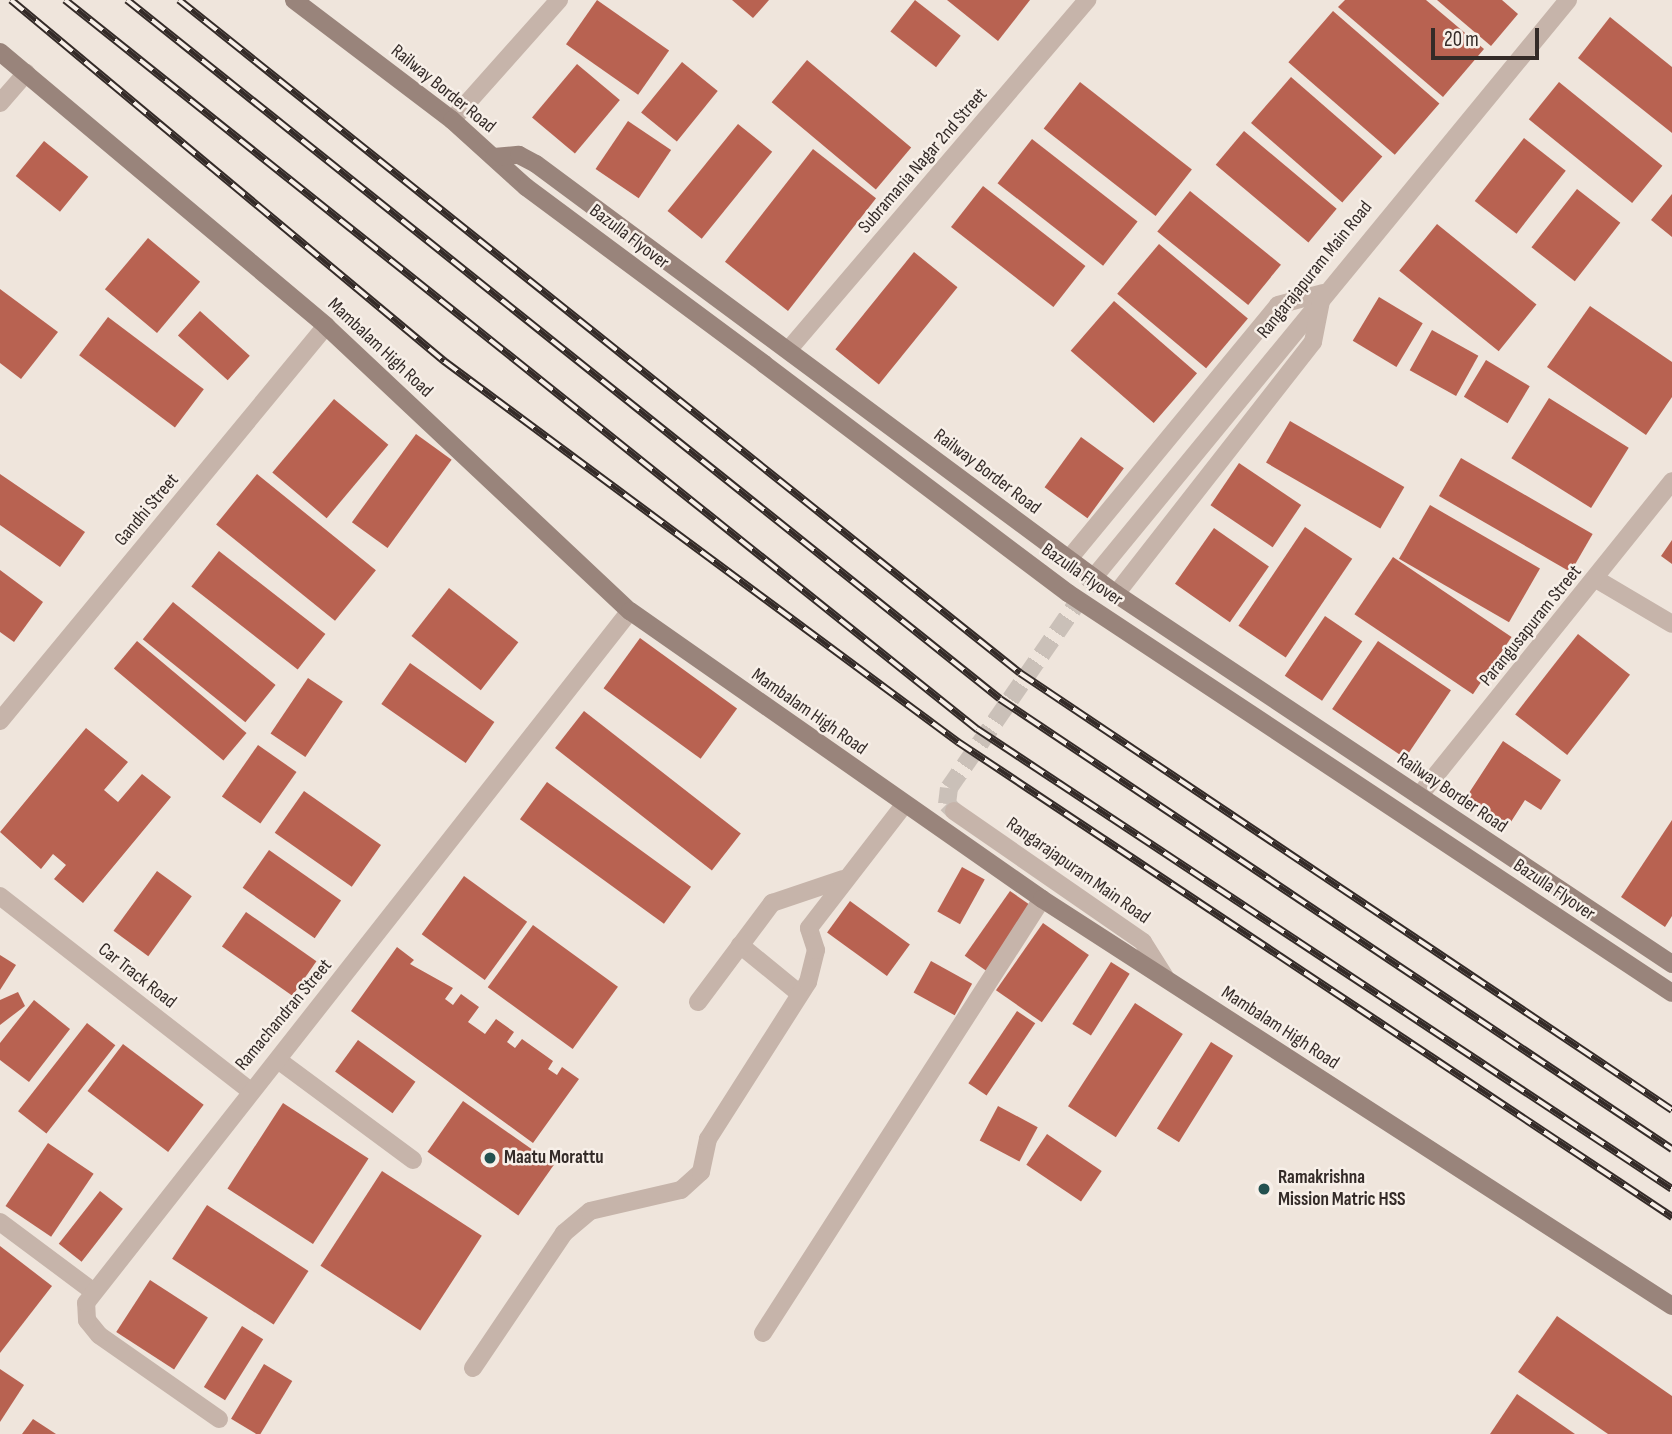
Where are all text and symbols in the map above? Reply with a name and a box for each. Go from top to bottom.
scale bar [1434,14,1542,58]
text: 20 m [1444,27,1479,52]
street label: Railway Border Road [386,40,500,138]
street label: Subramania Nagar 2nd Street [854,84,992,238]
street label: Rangarajapuram Main Road [1253,197,1377,343]
street label: Bazulla Flyover [585,200,673,274]
street label: Mambalam High Road [323,293,437,403]
street label: Railway Border Road [929,424,1045,520]
street label: Gandhi Street [110,469,184,551]
street label: Bazulla Flyover [1037,539,1127,611]
street label: Parangusapuram Street [1475,561,1587,691]
street label: Mambalam High Road [747,664,871,760]
street label: Railway Border Road [1393,748,1511,838]
street label: Rangarajapuram Main Road [1002,813,1154,929]
street label: Bazulla Flyover [1509,854,1599,926]
street label: Car Track Road [93,938,181,1014]
street label: Ramachandran Street [231,955,337,1075]
street label: Mambalam High Road [1217,982,1343,1074]
place label: Maatu Morattu [504,1147,604,1169]
marker: Maatu Morattu [482,1150,498,1166]
place label: Ramakrishna Mission Matric HSS [1278,1167,1406,1211]
marker: Ramakrishna Mission Matric HSS [1256,1181,1272,1197]

